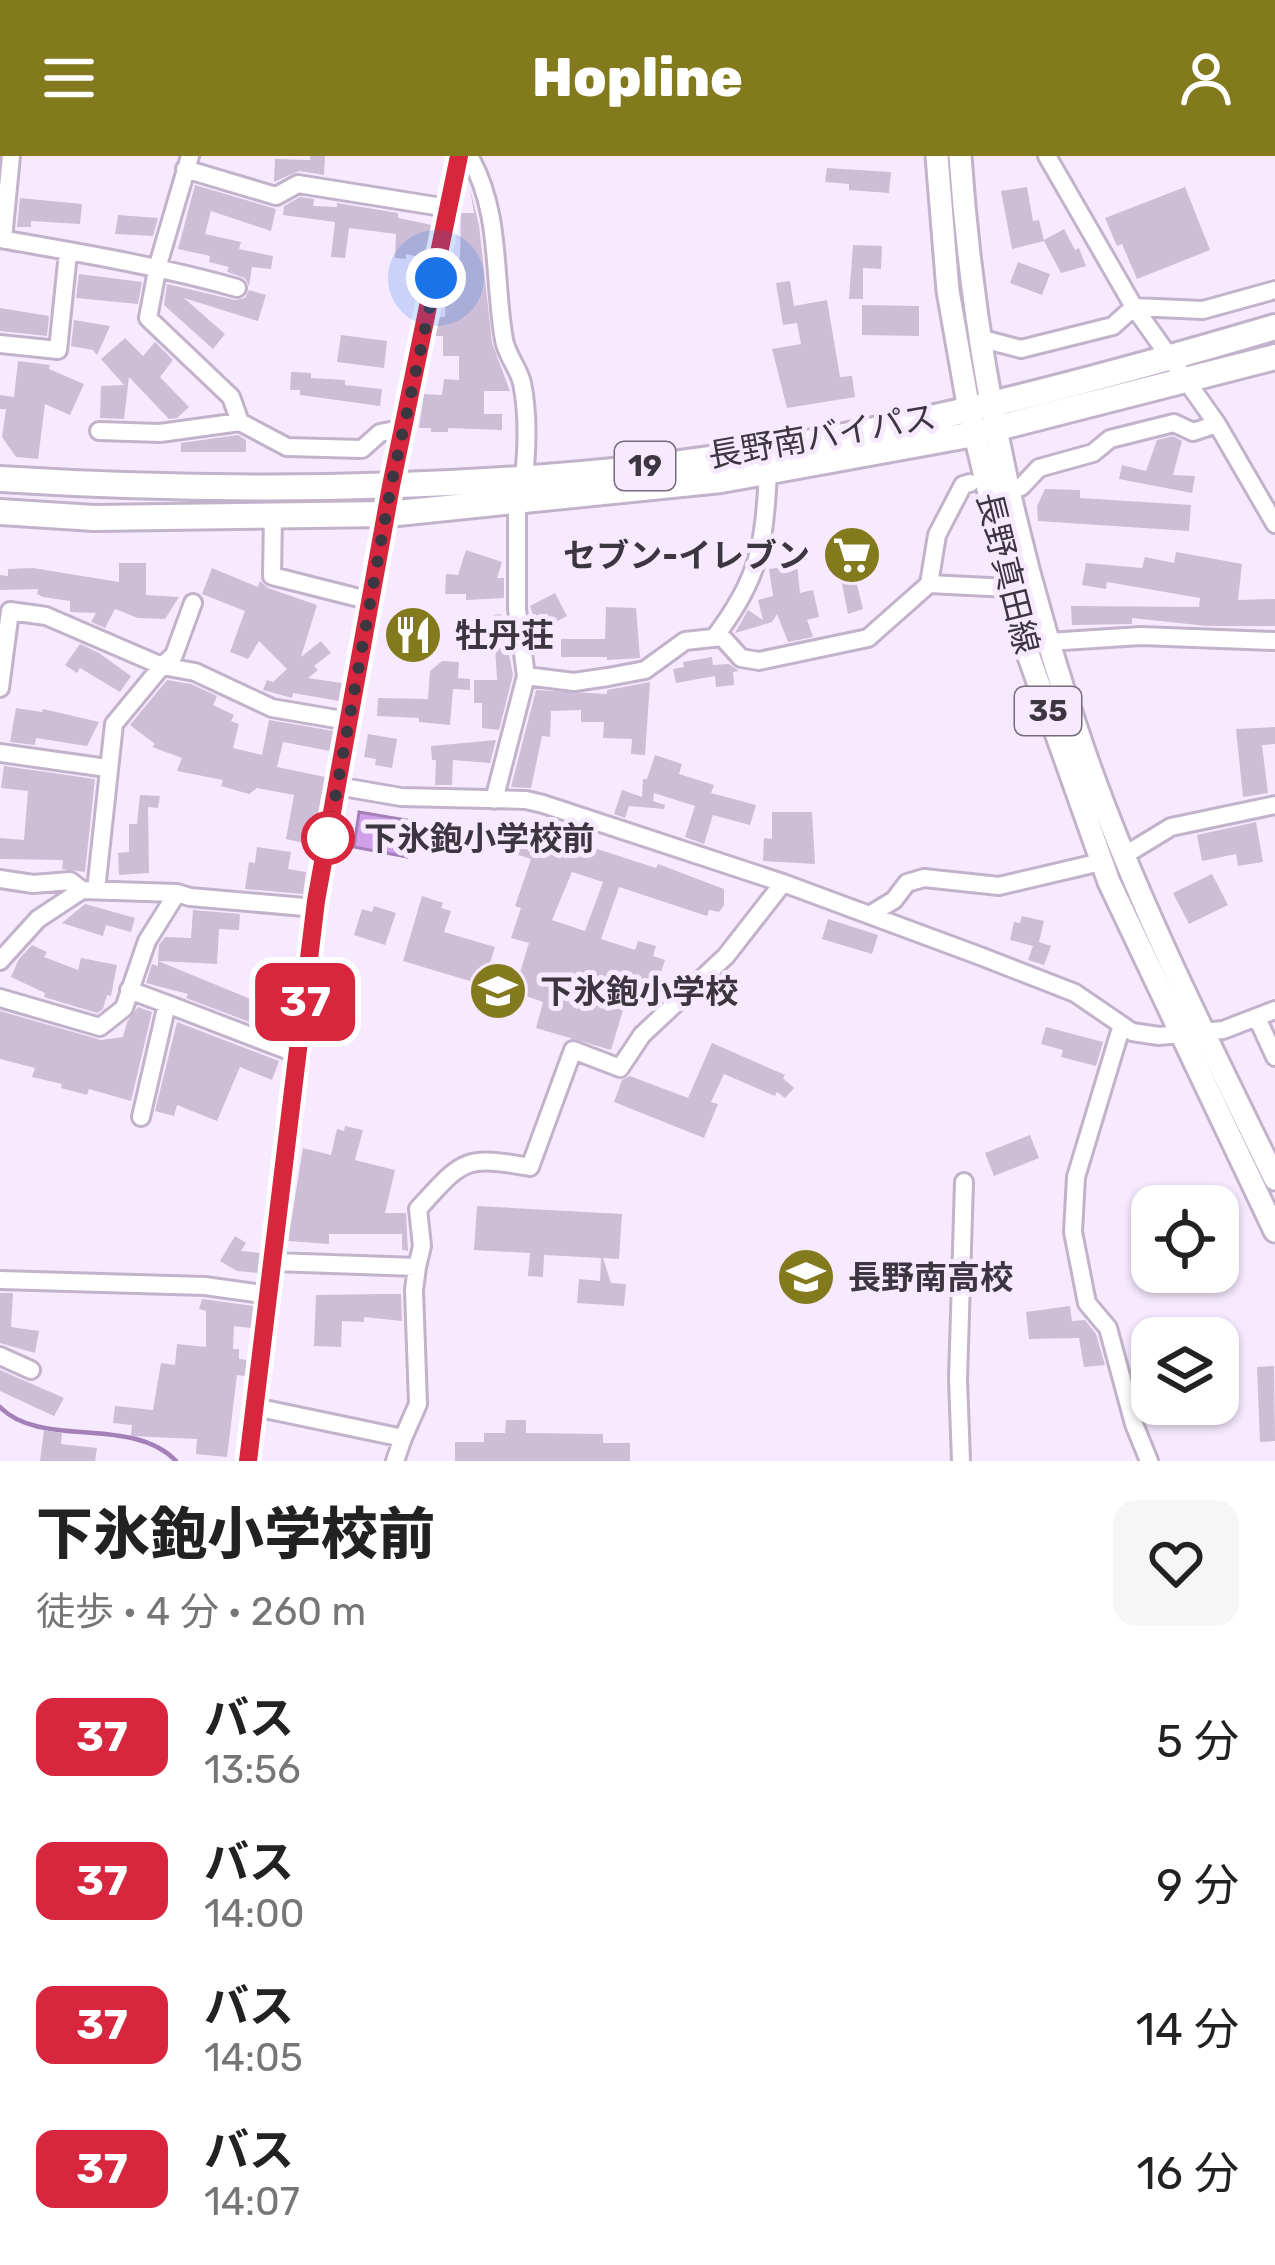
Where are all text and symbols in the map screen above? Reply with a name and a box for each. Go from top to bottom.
icon: menu [36,45,102,111]
icon: person [1173,45,1239,111]
text: Hopline [532,46,743,110]
your location [406,248,466,308]
street label: 長野南バイパス [705,397,939,475]
road number: 19 [615,442,675,490]
street label: 長野真田線 [969,488,1047,658]
supermarket icon: セブン-イレブン [821,524,883,586]
place label: セブン-イレブン [563,536,810,575]
restaurant icon: 牡丹荘 [382,604,444,666]
place label: 牡丹荘 [455,616,554,655]
road number: 35 [1015,687,1081,735]
marker: 下氷鉋小学校前 [303,813,353,863]
place label: 下氷鉋小学校前 [364,819,595,858]
school or university icon: 下氷鉋小学校 [467,960,529,1022]
line badge: 37 [251,963,359,1041]
place label: 下氷鉋小学校 [540,972,738,1011]
text: 37 [279,977,331,1027]
map controls [1131,1185,1239,1425]
button: locate [1131,1185,1239,1293]
school or university icon: 長野南高校 [775,1246,837,1308]
place label: 長野南高校 [848,1258,1013,1297]
button: layers [1131,1317,1239,1425]
button: heart [1113,1500,1239,1626]
text: 下氷鉋小学校前 [36,1501,435,1568]
text: 徒歩 · 4 分 · 260 m [36,1589,366,1635]
text: バス [204,1692,294,1745]
text: 37 [76,1712,128,1762]
text: 5 分 [1156,1715,1239,1768]
text: 13:56 [204,1747,301,1793]
text: バス [204,1836,294,1889]
text: 37 [76,1856,128,1906]
text: 9 分 [1156,1859,1239,1912]
text: 14:00 [204,1891,304,1937]
text: バス [204,1980,294,2033]
text: 37 [76,2000,128,2050]
text: 14 分 [1136,2003,1239,2056]
text: 14:05 [204,2035,303,2081]
text: バス [204,2124,294,2177]
text: 37 [76,2144,128,2194]
text: 16 分 [1137,2147,1239,2200]
text: 14:07 [204,2179,300,2225]

